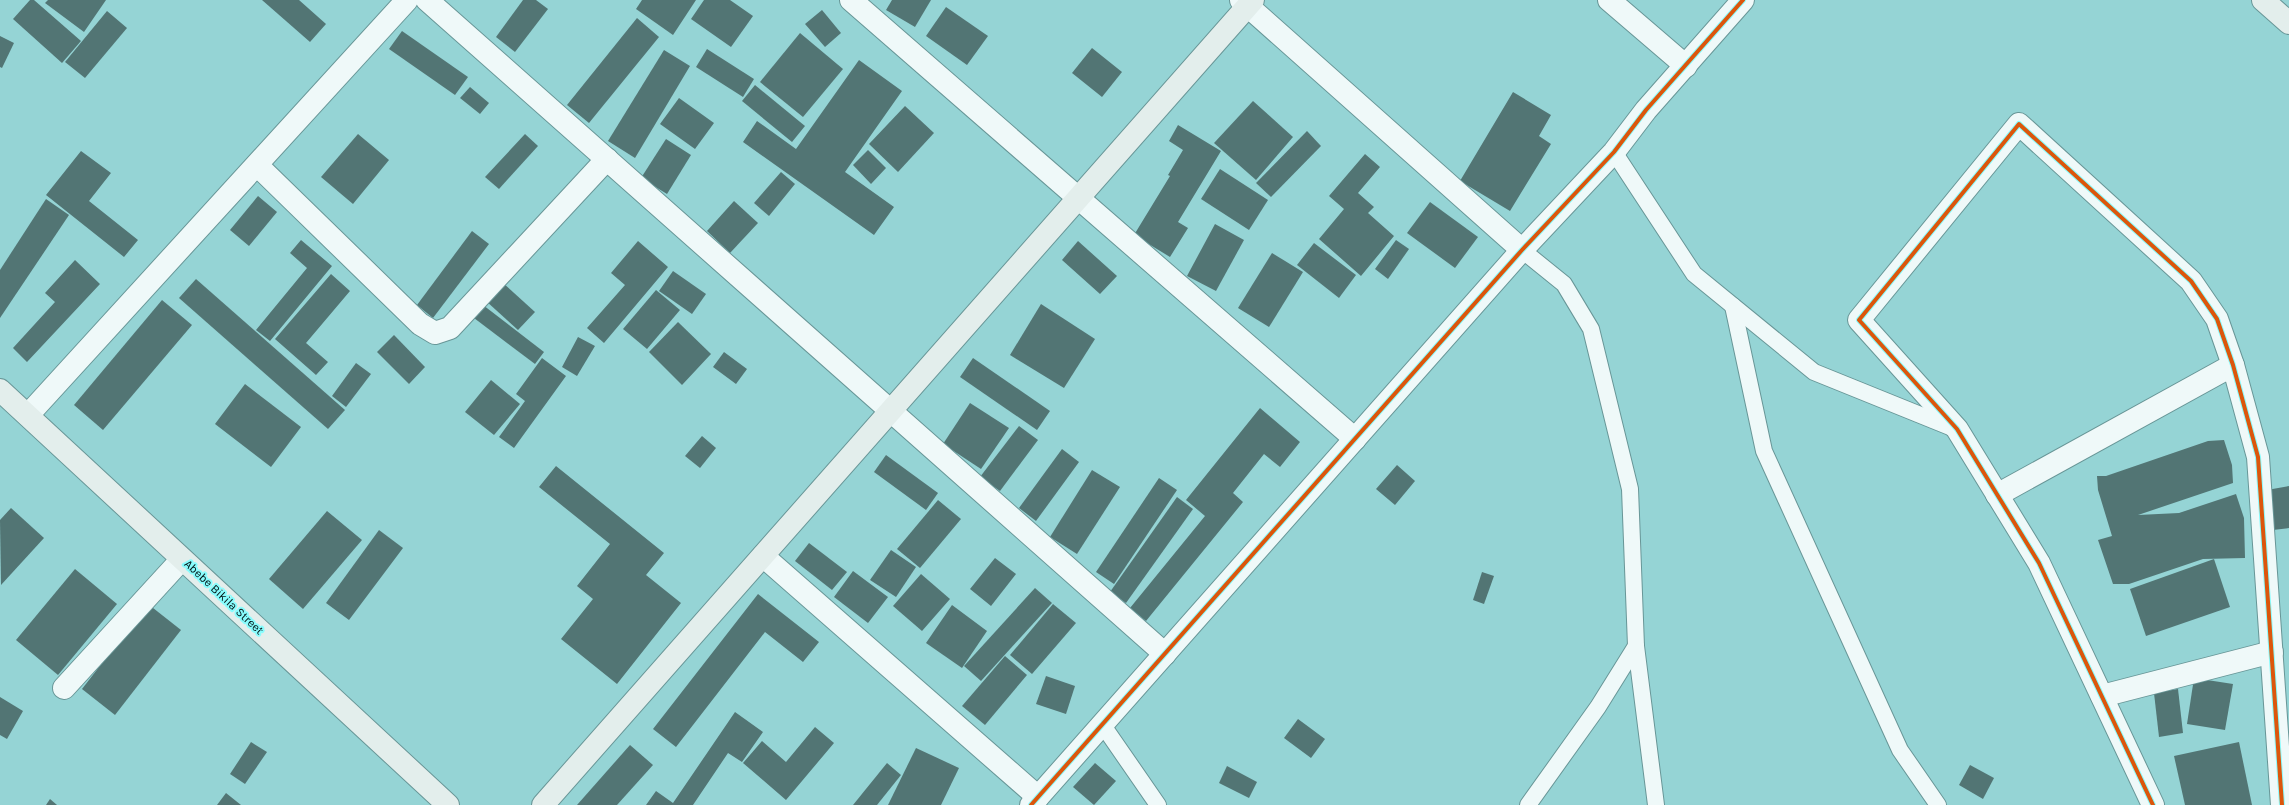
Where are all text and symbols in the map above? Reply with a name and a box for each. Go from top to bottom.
street label: Abebe Bikila Street [181,557,267,638]

